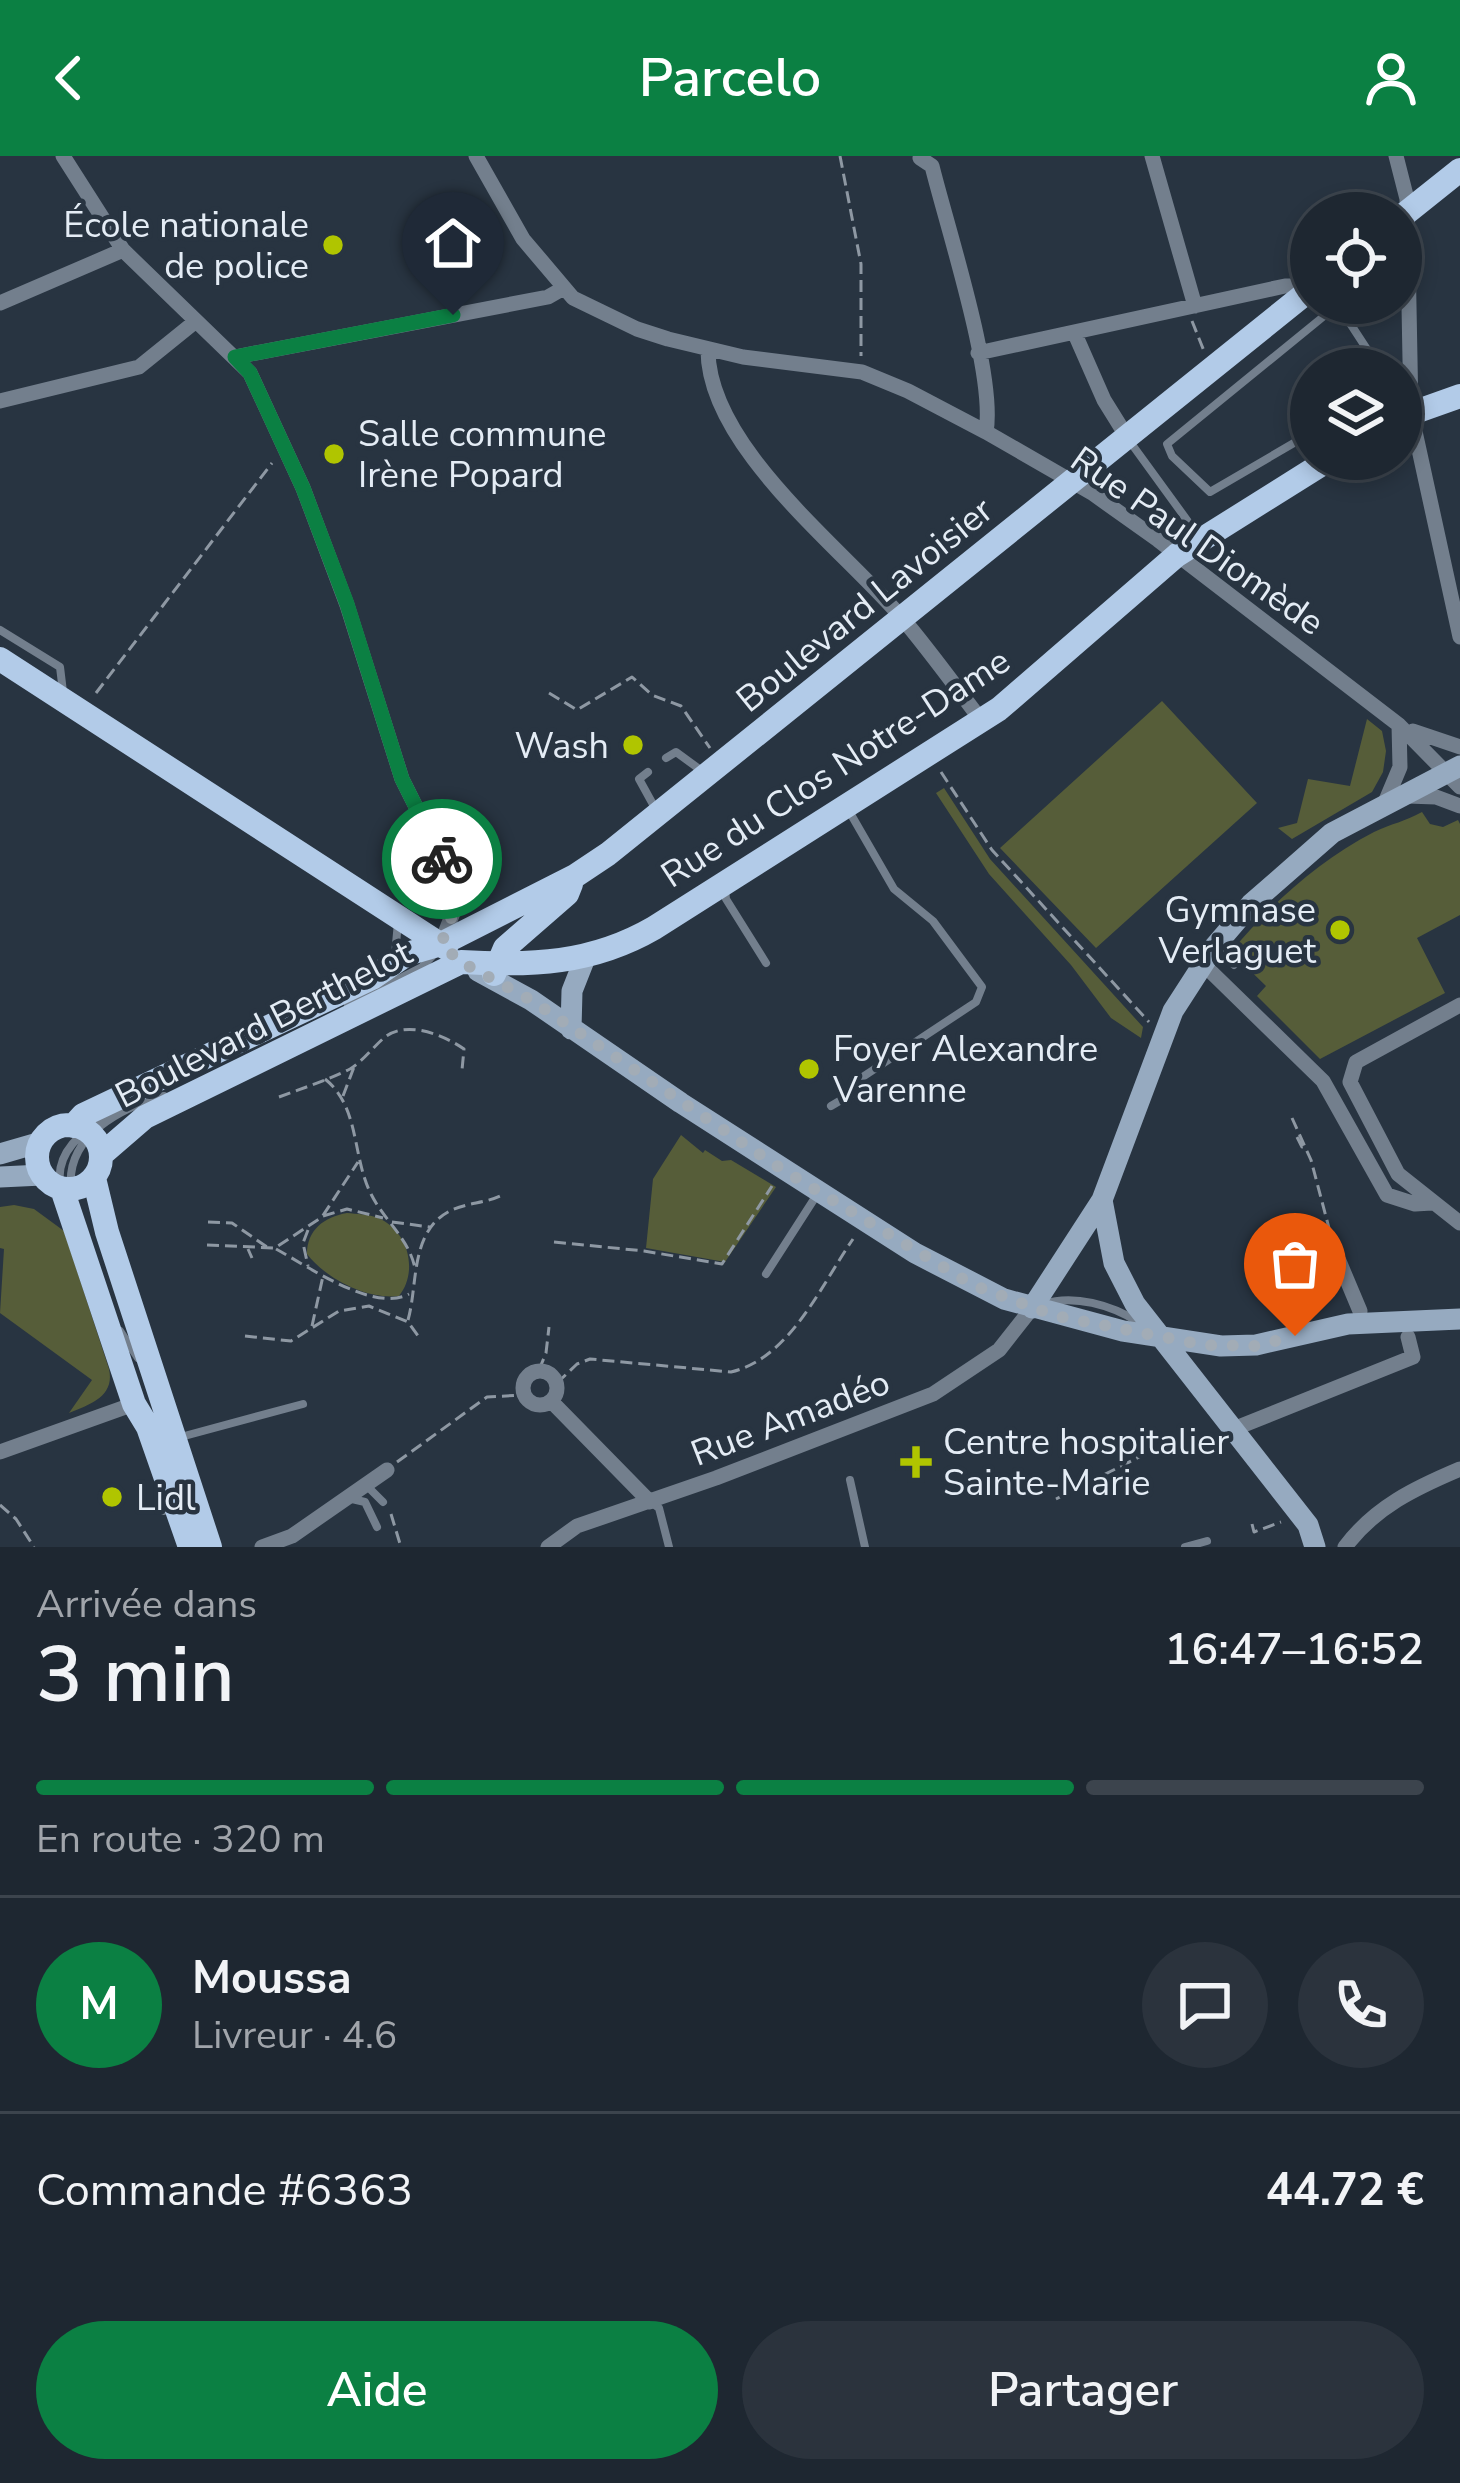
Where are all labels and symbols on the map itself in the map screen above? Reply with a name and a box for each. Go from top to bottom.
pin [402,192,504,315]
place label: École nationale de police [63,201,309,291]
marker: École nationale de police [320,232,346,258]
place label: Salle commune Irène Popard [358,410,607,500]
street label: Rue Paul Diomède [1061,435,1334,647]
marker: Salle commune Irène Popard [321,441,347,467]
street label: Boulevard Lavoisier [726,486,1004,724]
street label: Rue du Clos Notre-Dame [652,637,1020,900]
place label: Wash [515,722,609,771]
marker: Wash [620,732,646,758]
courier [382,799,502,919]
place label: Gymnase Verlaguet [1158,886,1316,976]
marker: Gymnase Verlaguet [1327,917,1353,943]
street label: Boulevard Berthelot [107,928,421,1120]
place label: Foyer Alexandre Varenne [832,1025,1098,1115]
marker: Foyer Alexandre Varenne [796,1056,822,1082]
pin [1244,1213,1346,1336]
street label: Rue Amadéo [684,1358,897,1479]
place label: Centre hospitalier Sainte-Marie [943,1418,1229,1508]
marker: Centre hospitalier Sainte-Marie [900,1446,932,1478]
place label: Lidl [136,1474,196,1523]
marker: Lidl [99,1484,125,1510]

